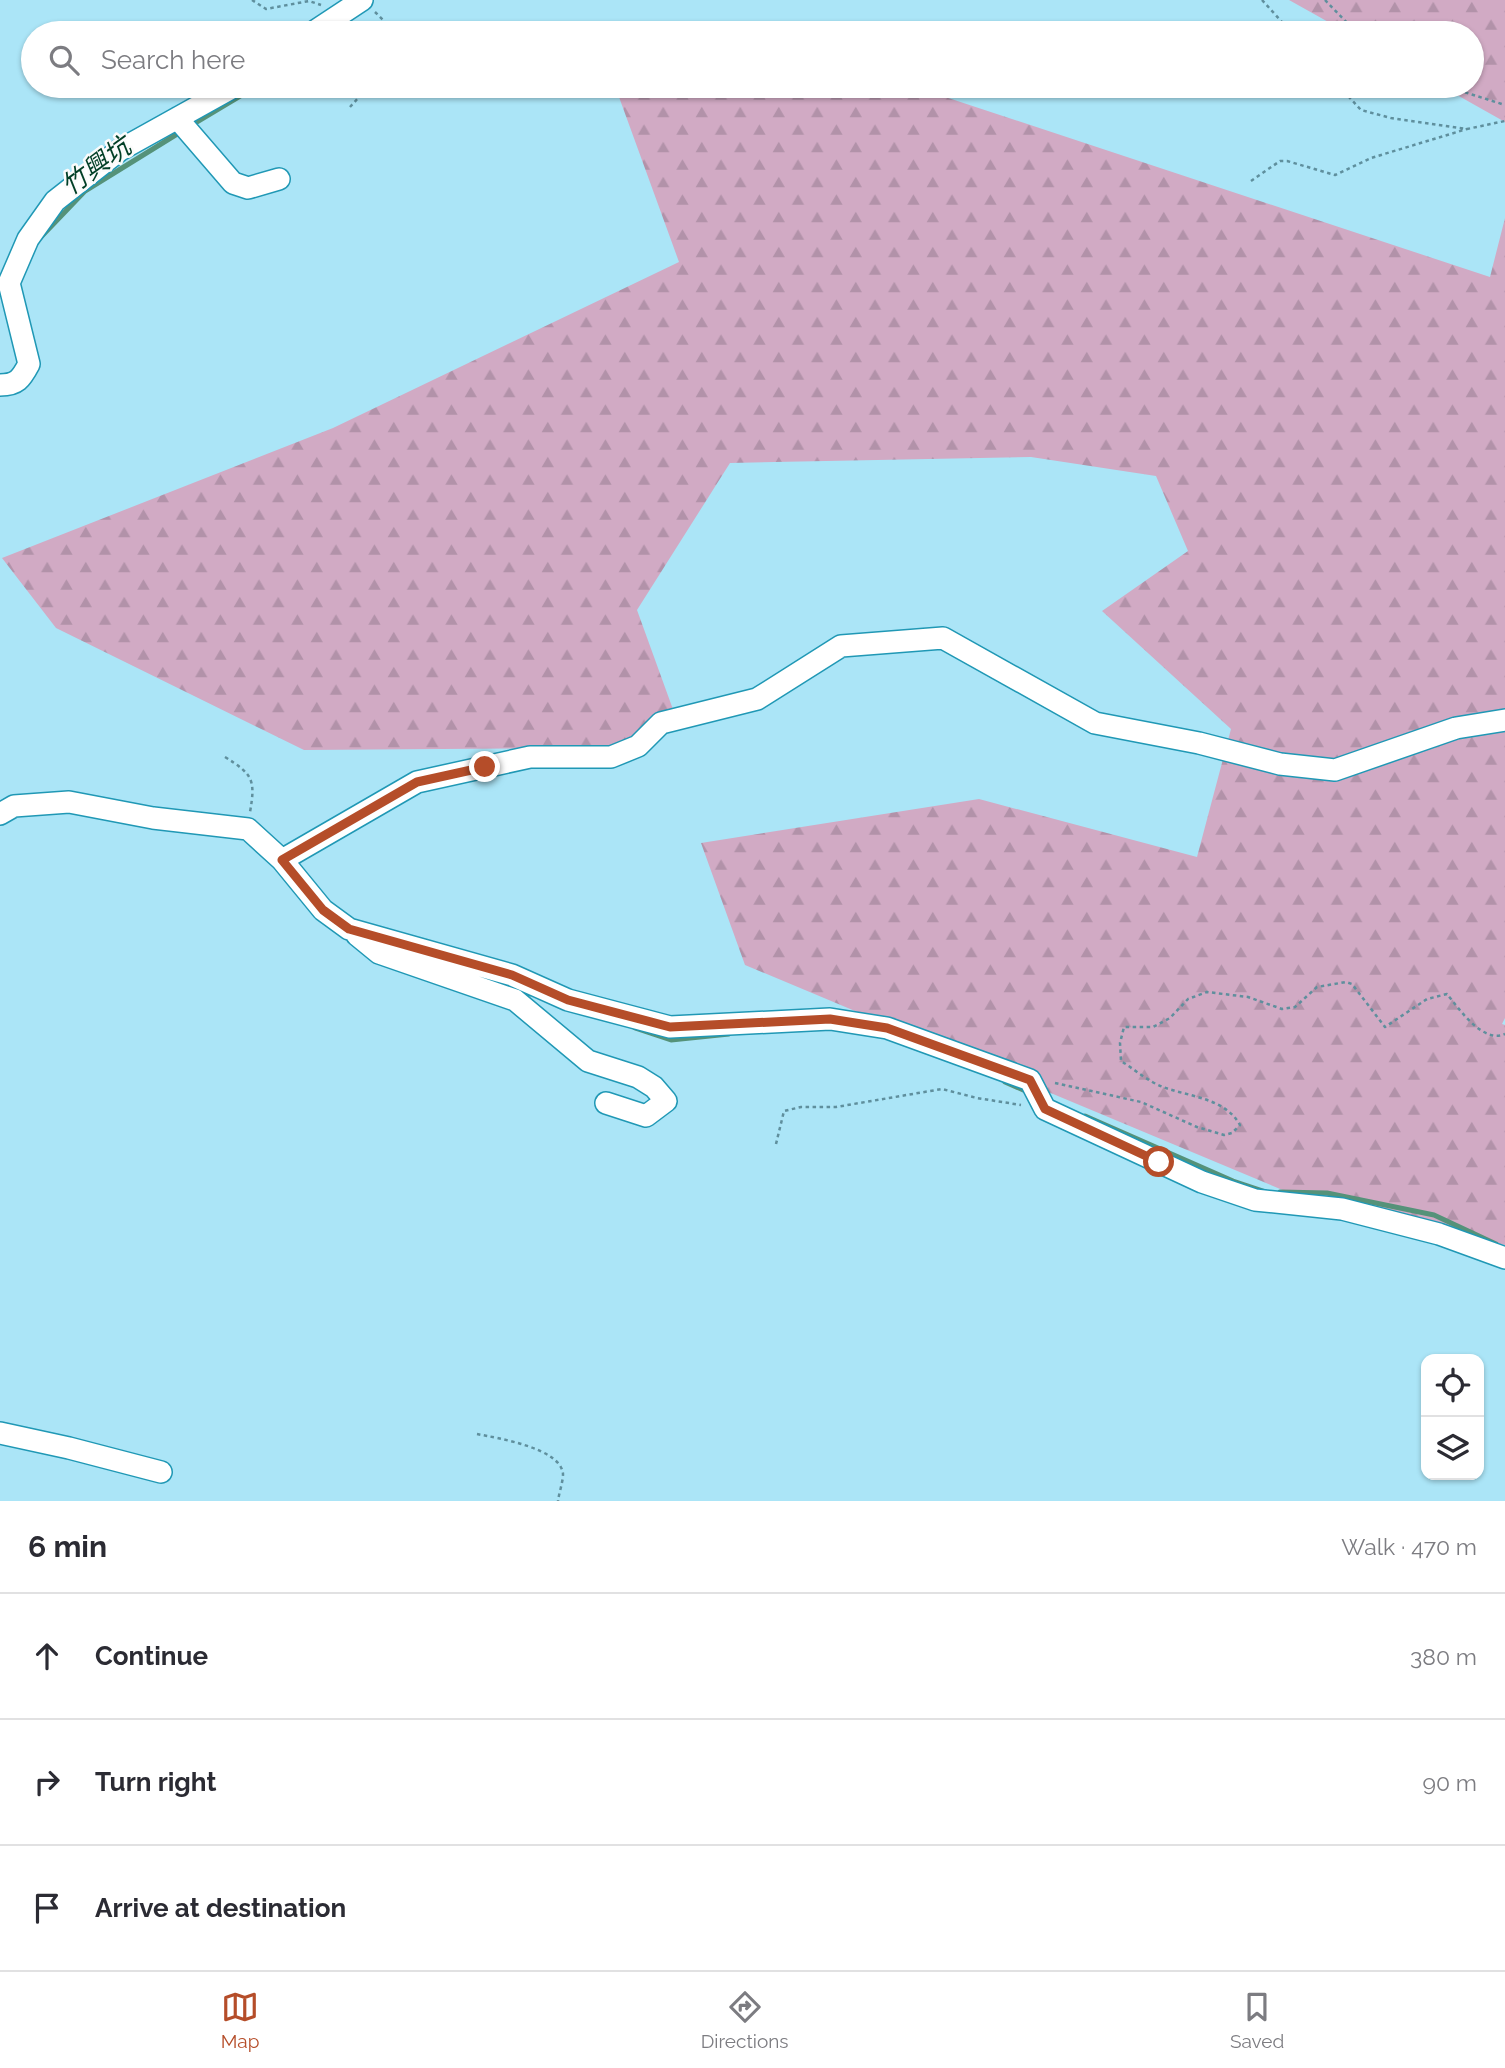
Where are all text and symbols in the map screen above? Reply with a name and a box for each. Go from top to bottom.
search box [21,21,1484,98]
icon: search [45,41,83,79]
text: Search here [101,45,245,75]
water label: 竹興坑 [56,129,140,201]
route end [469,751,500,782]
route start [1143,1146,1174,1177]
map controls [1421,1354,1484,1480]
button: locate [1421,1354,1484,1417]
button: layers [1421,1417,1484,1480]
text: 6 min [28,1529,107,1564]
text: Walk · 470 m [1341,1533,1477,1560]
icon: ahead [28,1637,66,1675]
text: Continue [95,1641,208,1671]
text: 380 m [1410,1643,1477,1670]
icon: right [28,1763,66,1801]
text: Turn right [95,1767,216,1797]
text: 90 m [1422,1769,1477,1796]
icon: arrive [28,1889,66,1927]
text: Arrive at destination [95,1893,346,1923]
tab: Map [221,1988,259,2052]
tab: Directions [701,1988,789,2052]
tab: Saved [1230,1988,1284,2052]

